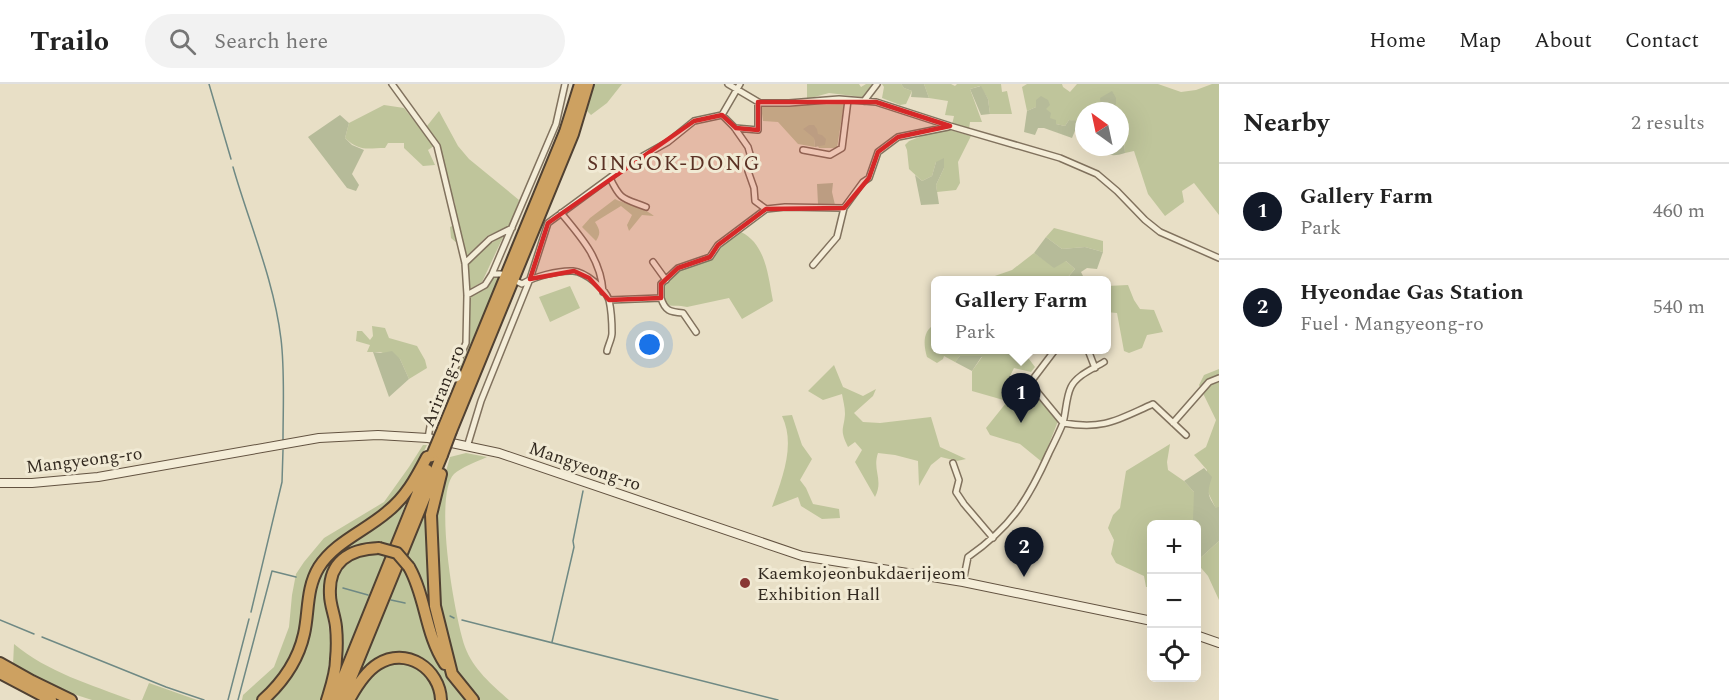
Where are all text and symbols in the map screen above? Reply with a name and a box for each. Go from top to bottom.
search box [145,14,565,68]
text: Trailo [30,20,109,63]
icon: search [166,25,199,58]
text: Search here [214,25,328,58]
text: Home [1369,25,1426,57]
text: Map [1459,25,1501,57]
text: About [1534,25,1592,57]
text: Contact [1625,25,1699,57]
north arrow [1075,102,1129,156]
text: Nearby [1243,103,1329,143]
text: 2 results [1631,108,1705,138]
district label: SINGOK-DONG [587,148,761,180]
text: Gallery Farm [1300,180,1433,213]
text: 1 [1257,196,1268,226]
text: 460 m [1653,196,1705,226]
text: Park [1300,213,1341,243]
popup [931,276,1111,354]
text: Hyeondae Gas Station [1300,276,1524,309]
text: Gallery Farm [955,284,1087,317]
text: 2 [1257,292,1268,322]
text: 540 m [1653,292,1705,322]
text: Fuel · Mangyeong-ro [1300,309,1484,339]
text: Park [955,317,996,347]
your location [635,330,664,359]
street label: Arirang-ro [415,341,472,431]
pin: 1 [1002,374,1040,423]
street label: Mangyeong-ro [525,435,645,498]
street label: Mangyeong-ro [24,440,144,481]
map controls [1147,520,1201,682]
button: + [1147,520,1201,574]
pin: 2 [1004,528,1044,577]
place label: Kaemkojeonbukdaerijeom Exhibition Hall [757,560,966,608]
button: − [1147,574,1201,628]
marker: Kaemkojeonbukdaerijeom Exhibition Hall [738,576,752,590]
button: locate [1147,628,1201,682]

